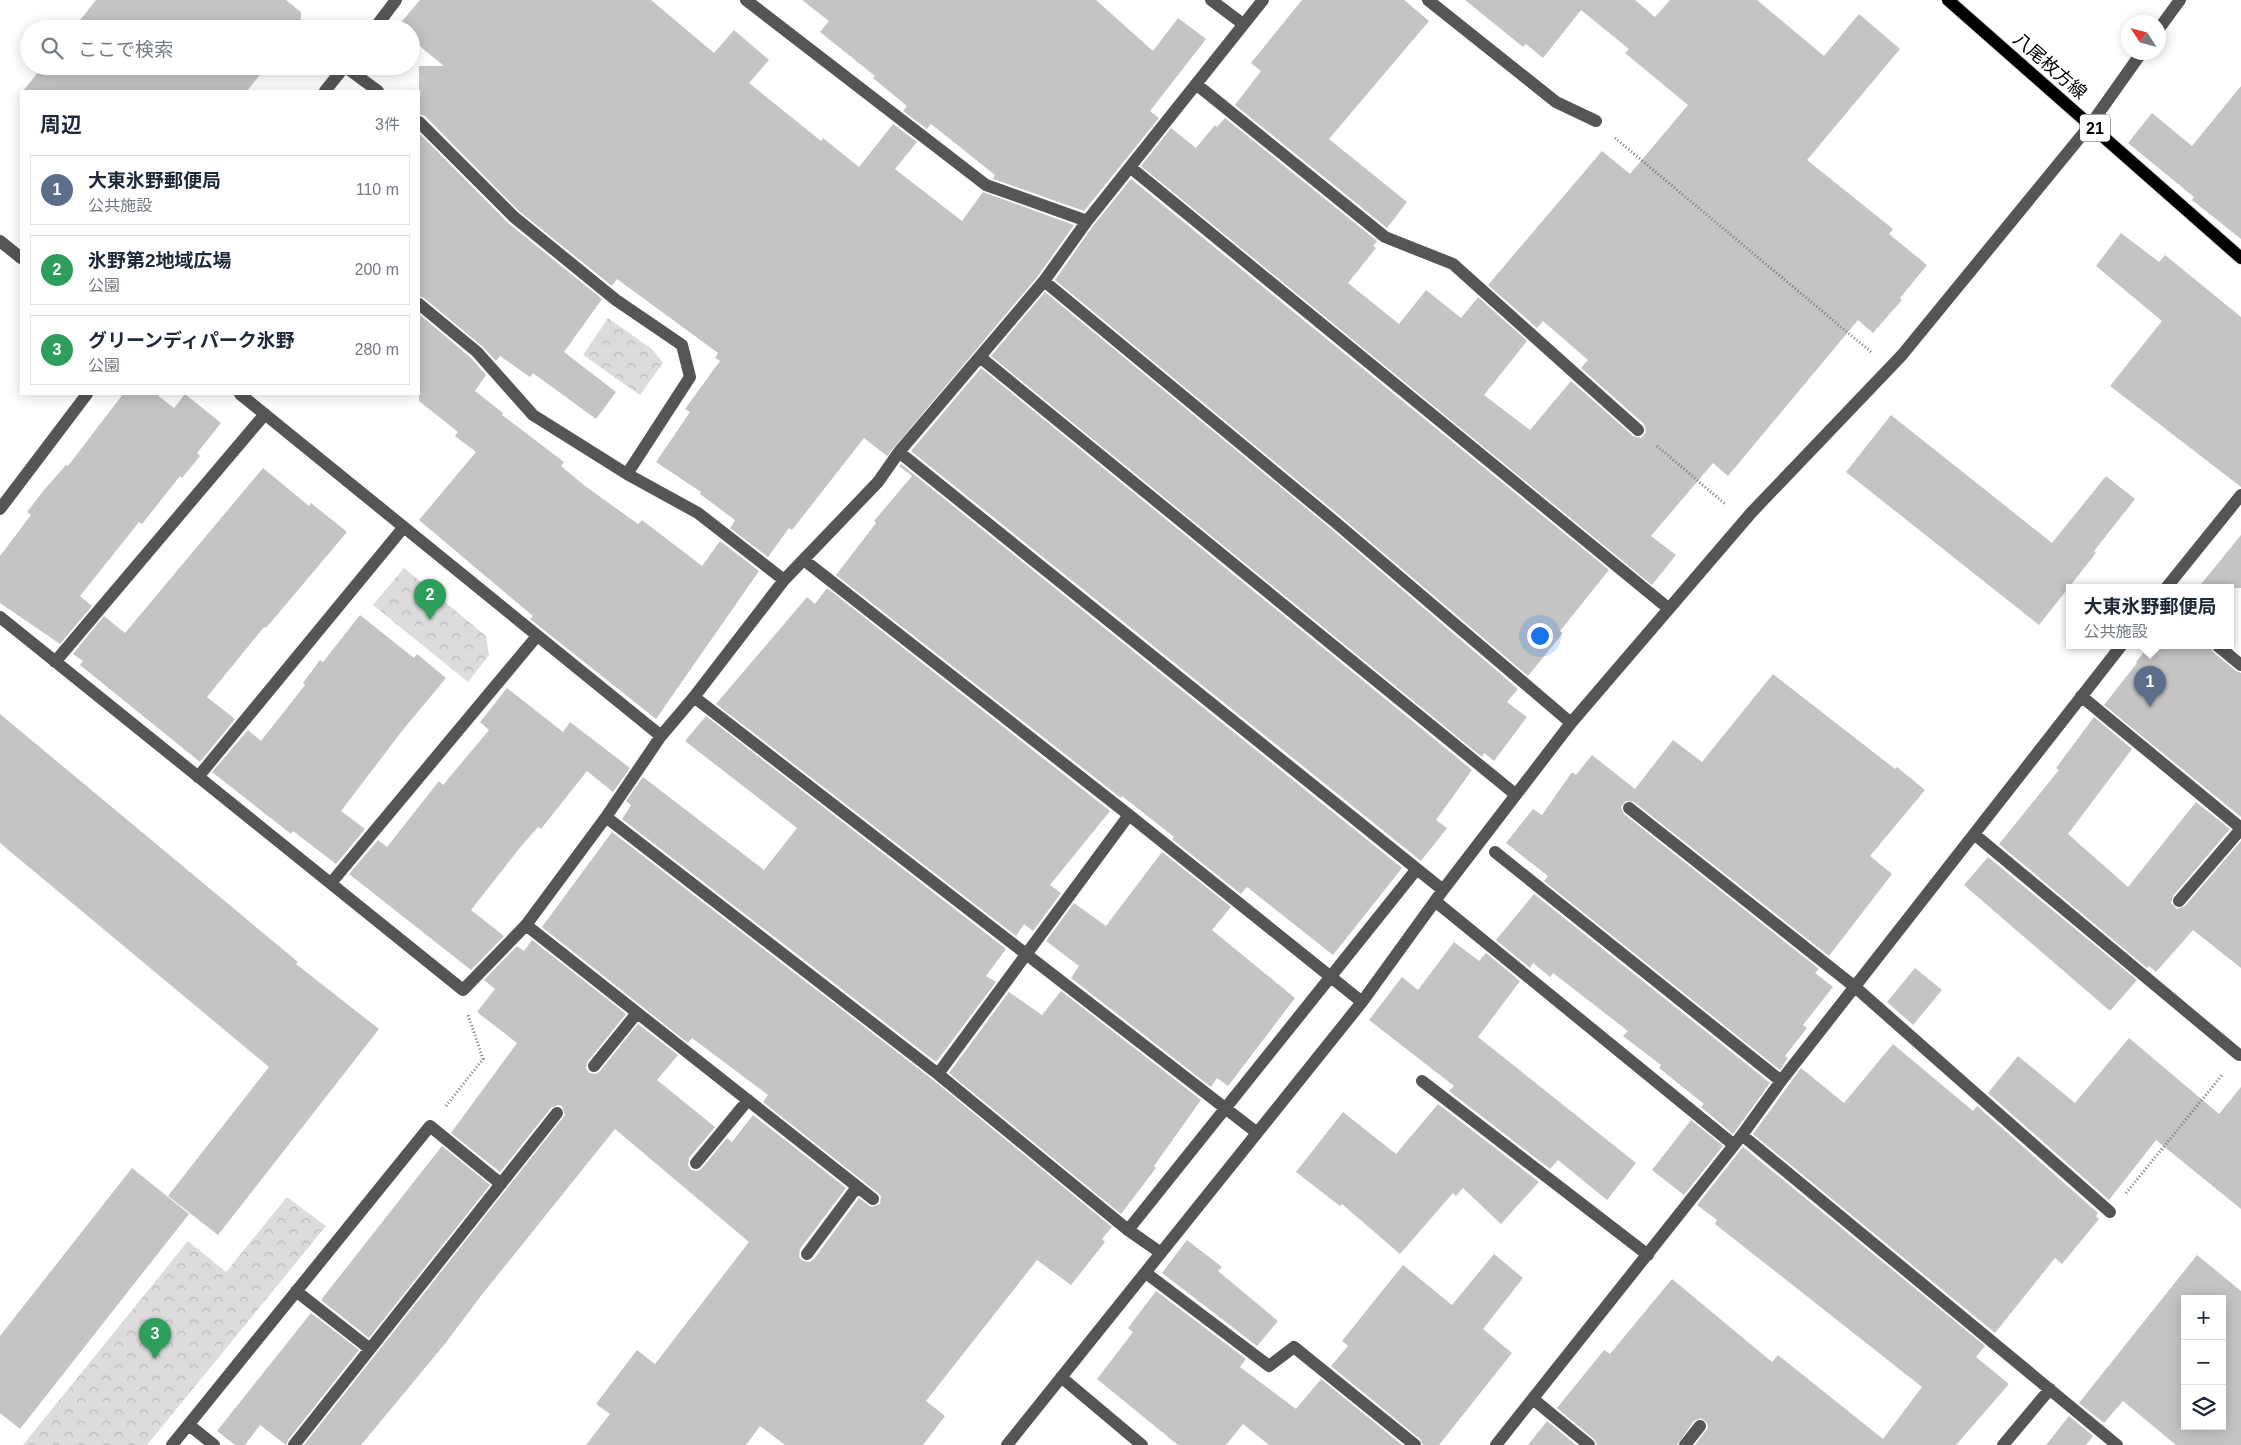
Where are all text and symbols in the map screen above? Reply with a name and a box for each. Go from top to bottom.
north arrow [2121,15,2166,60]
search box [20,20,420,75]
street label: 八尾枚方線 [2009,29,2091,103]
icon: search [38,34,66,62]
text: ここで検索 [78,39,173,60]
text: 周辺 [40,113,82,136]
road number: 21 [2080,115,2110,142]
text: 3件 [375,116,400,133]
text: 大東氷野郵便局 [88,170,221,191]
text: 1 [53,181,61,198]
text: 110 m [356,181,399,198]
text: 公共施設 [88,197,152,214]
text: 氷野第2地域広場 [88,250,232,271]
text: 2 [53,261,61,278]
text: 200 m [355,261,399,278]
text: 公園 [88,277,120,294]
text: グリーンディパーク氷野 [88,330,295,351]
text: 3 [53,341,61,358]
text: 280 m [355,341,399,358]
text: 公園 [88,357,120,374]
pin: 2 [414,579,446,620]
popup [2066,584,2234,649]
text: 大東氷野郵便局 [2083,596,2217,617]
your location [1527,623,1553,649]
text: 公共施設 [2083,623,2148,640]
pin: 1 [2134,666,2166,707]
map controls [2181,1295,2226,1430]
button: + [2181,1295,2226,1340]
pin: 3 [139,1318,171,1359]
button: − [2181,1340,2226,1385]
button: layers [2181,1385,2226,1430]

